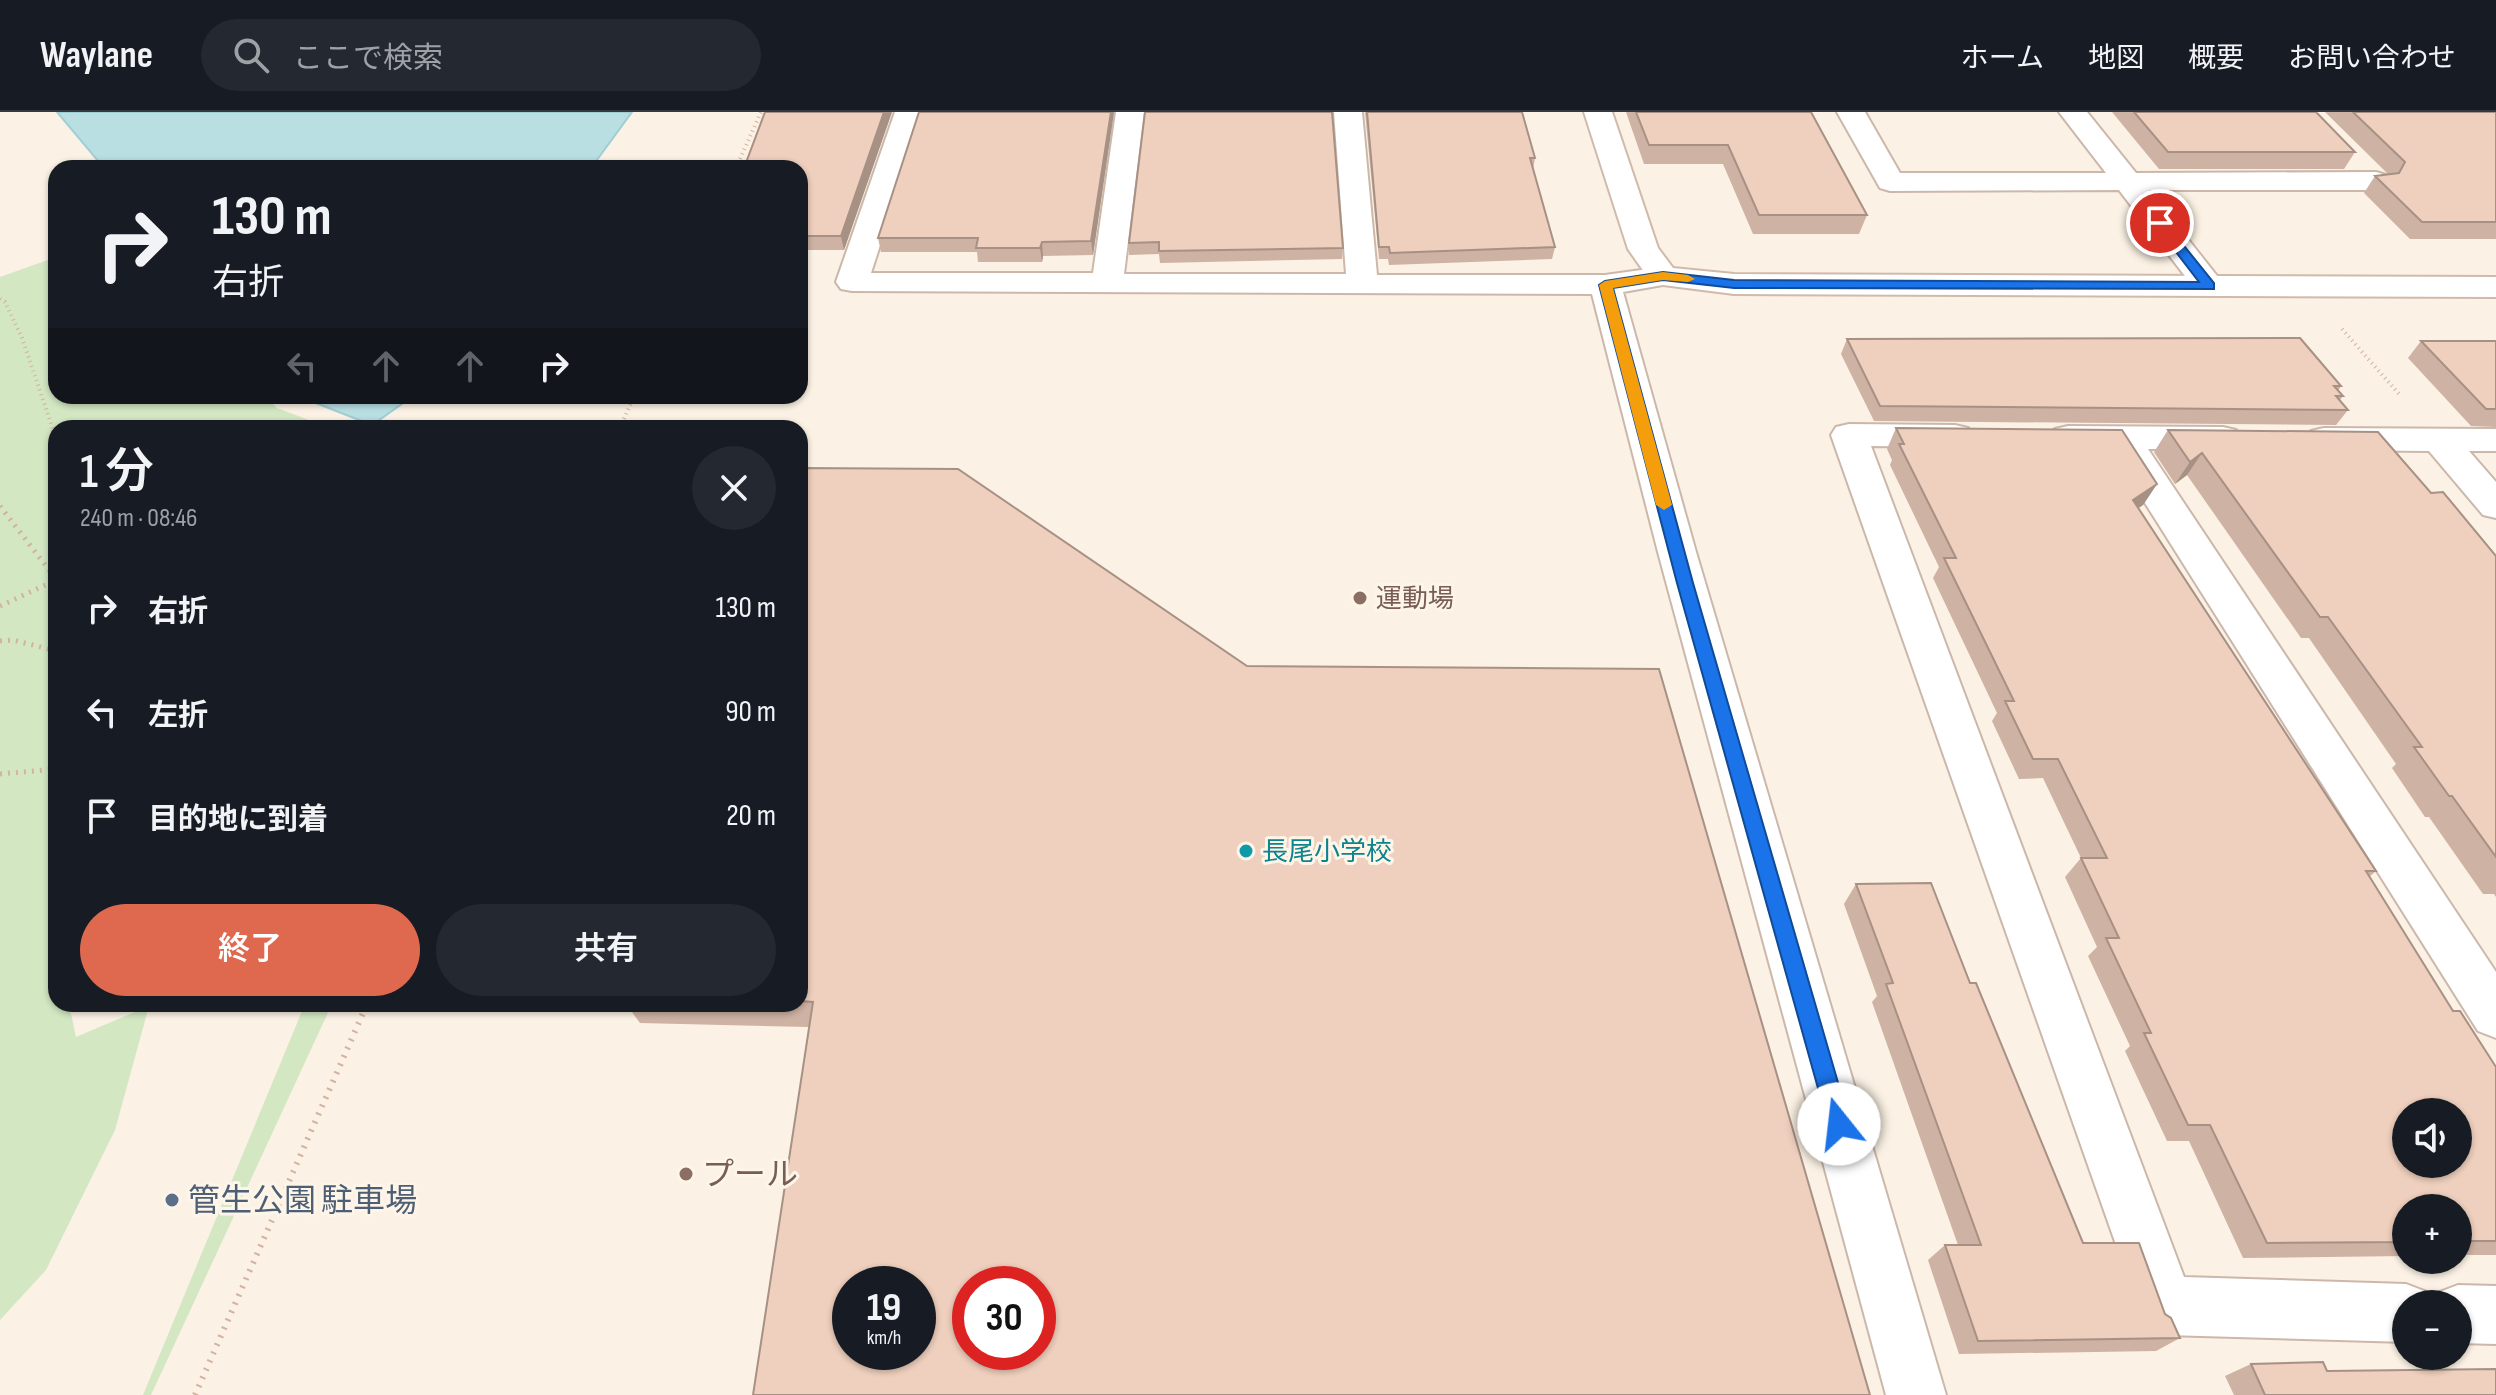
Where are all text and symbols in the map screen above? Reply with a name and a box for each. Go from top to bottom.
search box [201,19,761,91]
text: Waylane [40,33,153,78]
icon: search [229,33,273,77]
text: ここで検索 [293,41,443,77]
text: ホーム [1961,42,2044,75]
text: 地図 [2088,42,2144,75]
text: 概要 [2188,42,2244,75]
text: お問い合わせ [2288,42,2456,75]
text: 130 m [212,184,332,251]
pin [2126,189,2194,257]
icon: right [80,192,184,296]
icon: arrive [2138,201,2182,245]
text: 右折 [212,262,284,305]
icon: left [280,344,324,388]
icon: ahead [364,344,408,388]
icon: ahead [448,344,492,388]
icon: right [532,344,576,388]
text: 1 分 [80,444,154,501]
button: close [692,446,776,530]
text: 240 m · 08:46 [80,503,197,534]
place label: 運動場 [1376,584,1454,615]
icon: right [80,586,124,630]
marker: 運動場 [1351,589,1369,607]
text: 130 m [716,590,776,626]
text: 右折 [148,594,208,630]
icon: left [80,690,124,734]
text: 90 m [725,694,776,730]
text: 左折 [148,698,208,734]
icon: arrive [80,794,124,838]
text: 20 m [726,798,776,834]
text: 目的地に到着 [148,802,328,838]
place label: 長尾小学校 [1262,837,1392,868]
marker: 長尾小学校 [1237,842,1255,860]
button: 終了 [80,904,420,996]
button: 共有 [436,904,776,996]
position arrow [1797,1082,1881,1166]
map controls [2392,1098,2472,1370]
button: sound [2392,1098,2472,1178]
place label: プール [702,1156,798,1195]
marker: プール [677,1165,695,1183]
place label: 管生公園 駐車場 [188,1182,417,1221]
marker: 管生公園 駐車場 [163,1191,181,1209]
button: + [2392,1194,2472,1274]
speed limit sign: 30 [952,1266,1056,1370]
text: 19 [867,1284,901,1332]
button: − [2392,1290,2472,1370]
text: km/h [867,1326,901,1350]

